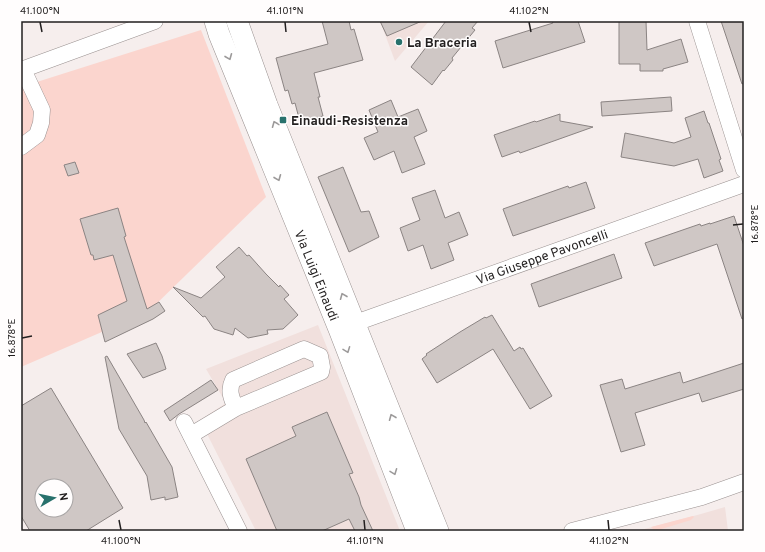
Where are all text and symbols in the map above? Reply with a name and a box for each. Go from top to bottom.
text: 41.100°N [20,5,60,18]
text: 41.101°N [266,5,304,18]
text: 41.102°N [509,5,549,18]
place label: La Braceria [407,36,477,52]
marker: La Braceria [394,37,404,47]
one-way arrow [224,54,232,61]
place label: Einaudi-Resistenza [291,114,408,130]
marker: Einaudi-Resistenza [278,115,288,125]
one-way arrow [271,120,279,127]
one-way arrow [273,173,281,181]
text: 16.878°E [749,204,762,244]
street label: Via Giuseppe Pavoncelli [474,227,611,289]
street label: Via Luigi Einaudi [290,228,341,324]
one-way arrow [340,293,348,300]
text: 16.878°E [6,318,19,358]
one-way arrow [343,347,351,354]
one-way arrow [389,414,397,422]
one-way arrow [389,468,397,475]
north arrow [34,478,74,518]
text: N [55,492,70,502]
text: 41.100°N [101,535,141,548]
text: 41.101°N [346,535,384,548]
text: 41.102°N [589,535,629,548]

